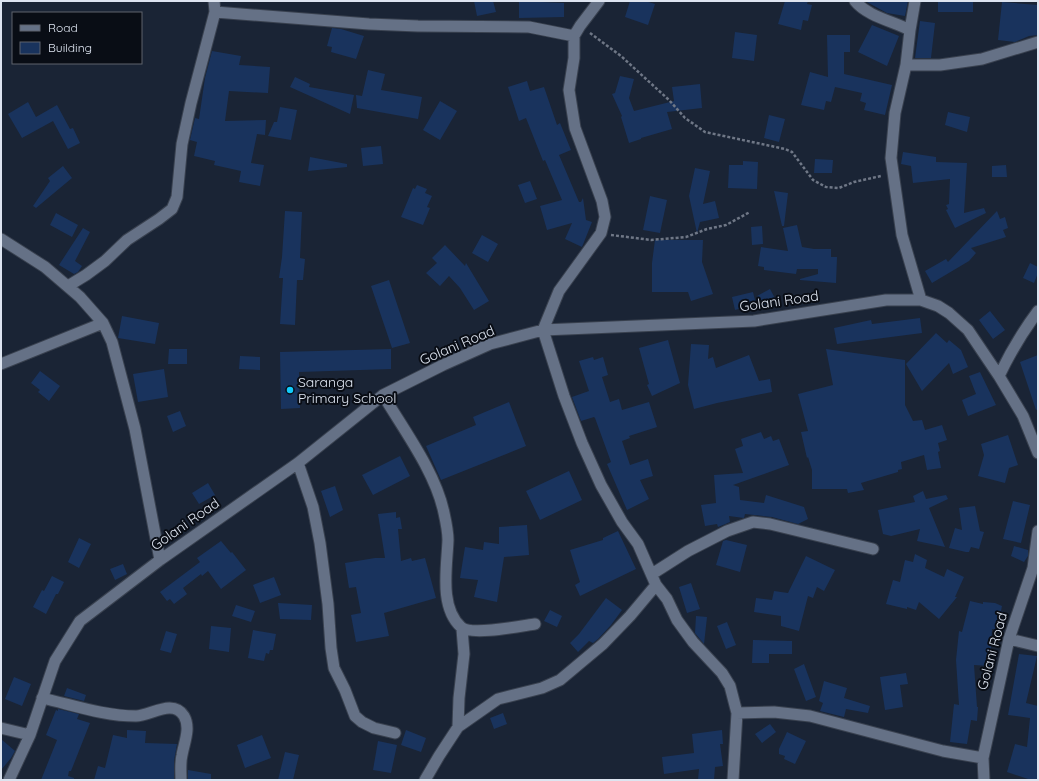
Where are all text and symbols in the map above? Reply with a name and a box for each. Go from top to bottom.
legend [12,12,142,64]
text: Road [48,20,78,35]
text: Building [48,40,92,55]
street label: Golani Road [738,287,820,315]
street label: Golani Road [417,321,497,369]
place label: Saranga Primary School [298,373,396,407]
marker: Saranga Primary School [285,385,295,395]
street label: Golani Road [147,494,223,554]
street label: Golani Road [973,610,1011,692]

